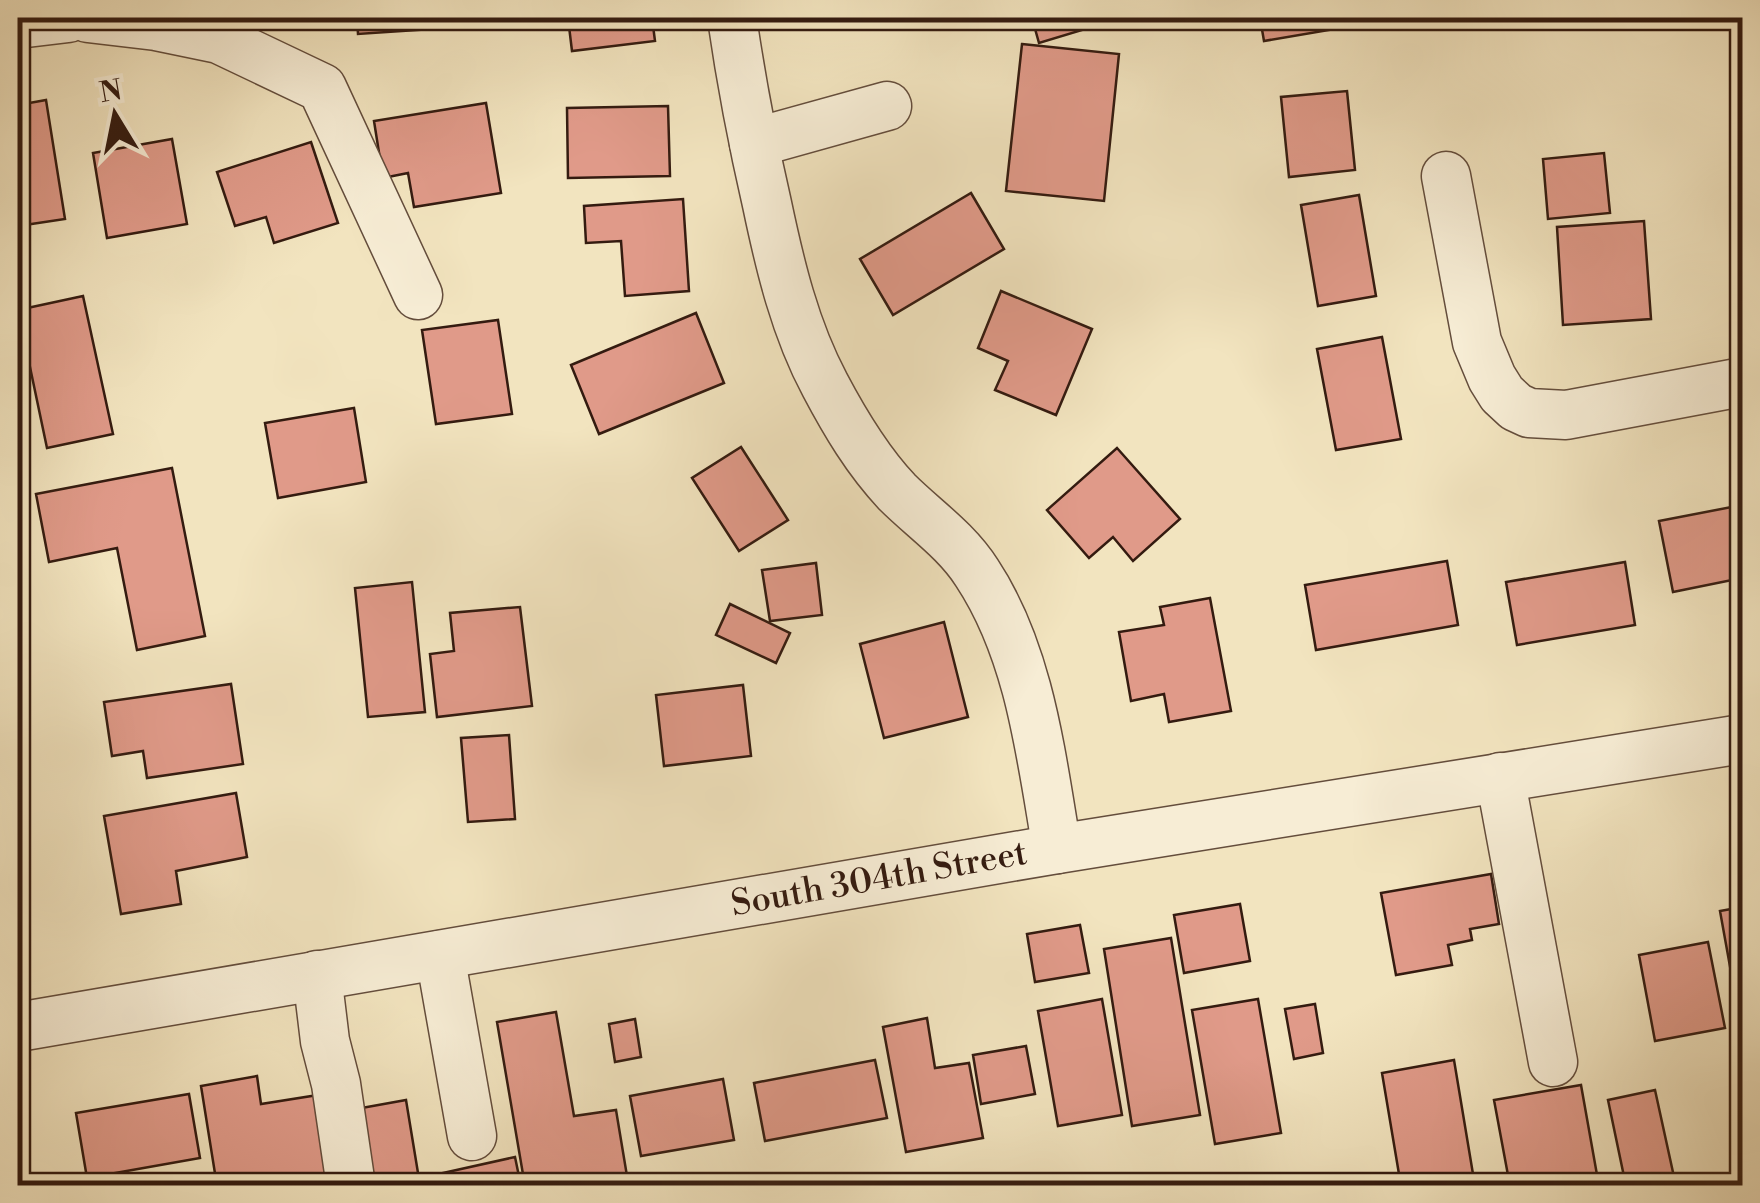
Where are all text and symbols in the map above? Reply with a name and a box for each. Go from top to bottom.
north arrow [65,65,165,165]
text: N [97,73,125,111]
street label: South 304th Street [728,832,1030,926]

